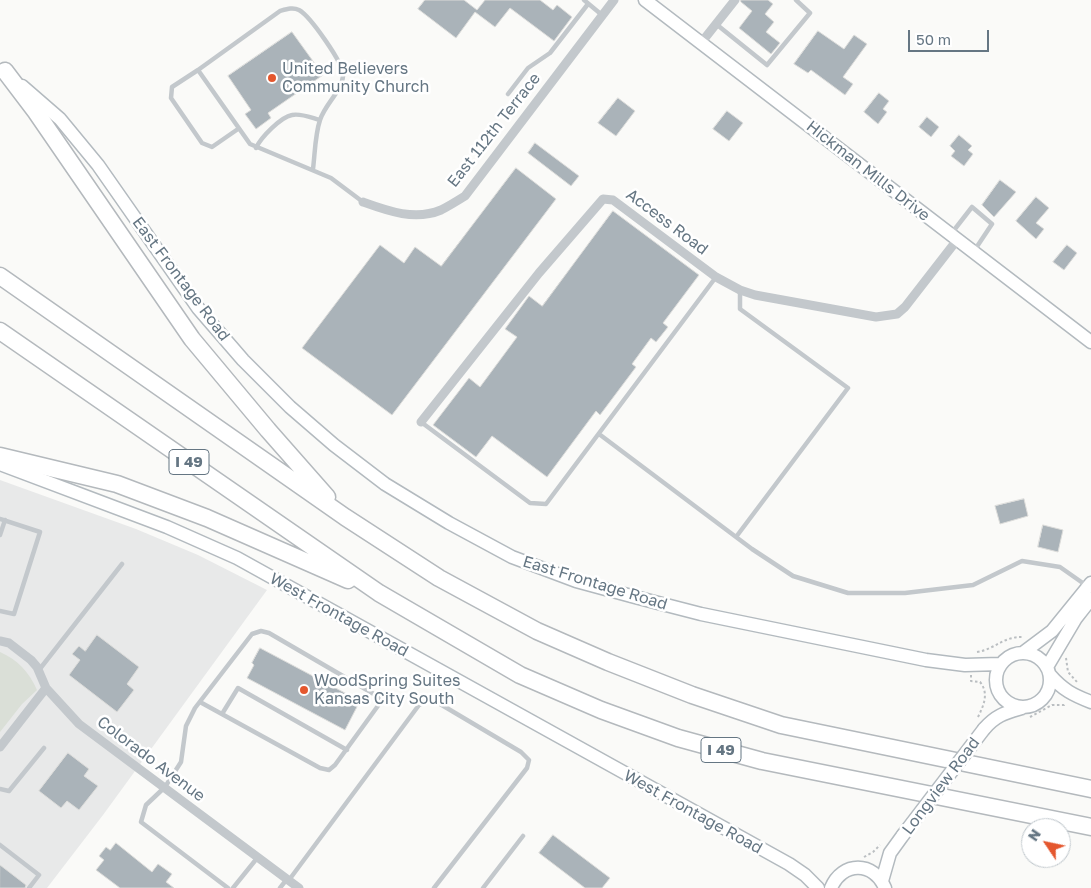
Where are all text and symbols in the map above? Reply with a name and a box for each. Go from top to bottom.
scale bar [911,20,992,52]
text: 50 m [916,30,951,48]
place label: United Believers Community Church [282,59,429,97]
street label: East 112th Terrace [443,69,545,191]
marker: United Believers Community Church [266,72,278,84]
street label: Hickman Mills Drive [802,117,934,225]
street label: Access Road [622,185,712,259]
street label: East Frontage Road [128,213,234,345]
road number: I 49 [169,450,209,474]
street label: East Frontage Road [520,552,670,614]
street label: West Frontage Road [266,569,412,661]
place label: WoodSpring Suites Kansas City South [314,671,460,709]
marker: WoodSpring Suites Kansas City South [298,684,310,696]
street label: Colorado Avenue [93,712,209,806]
street label: Longview Road [898,734,984,838]
road number: I 49 [701,738,741,762]
street label: West Frontage Road [620,766,766,858]
north arrow [1021,818,1071,868]
text: N [1024,826,1044,844]

